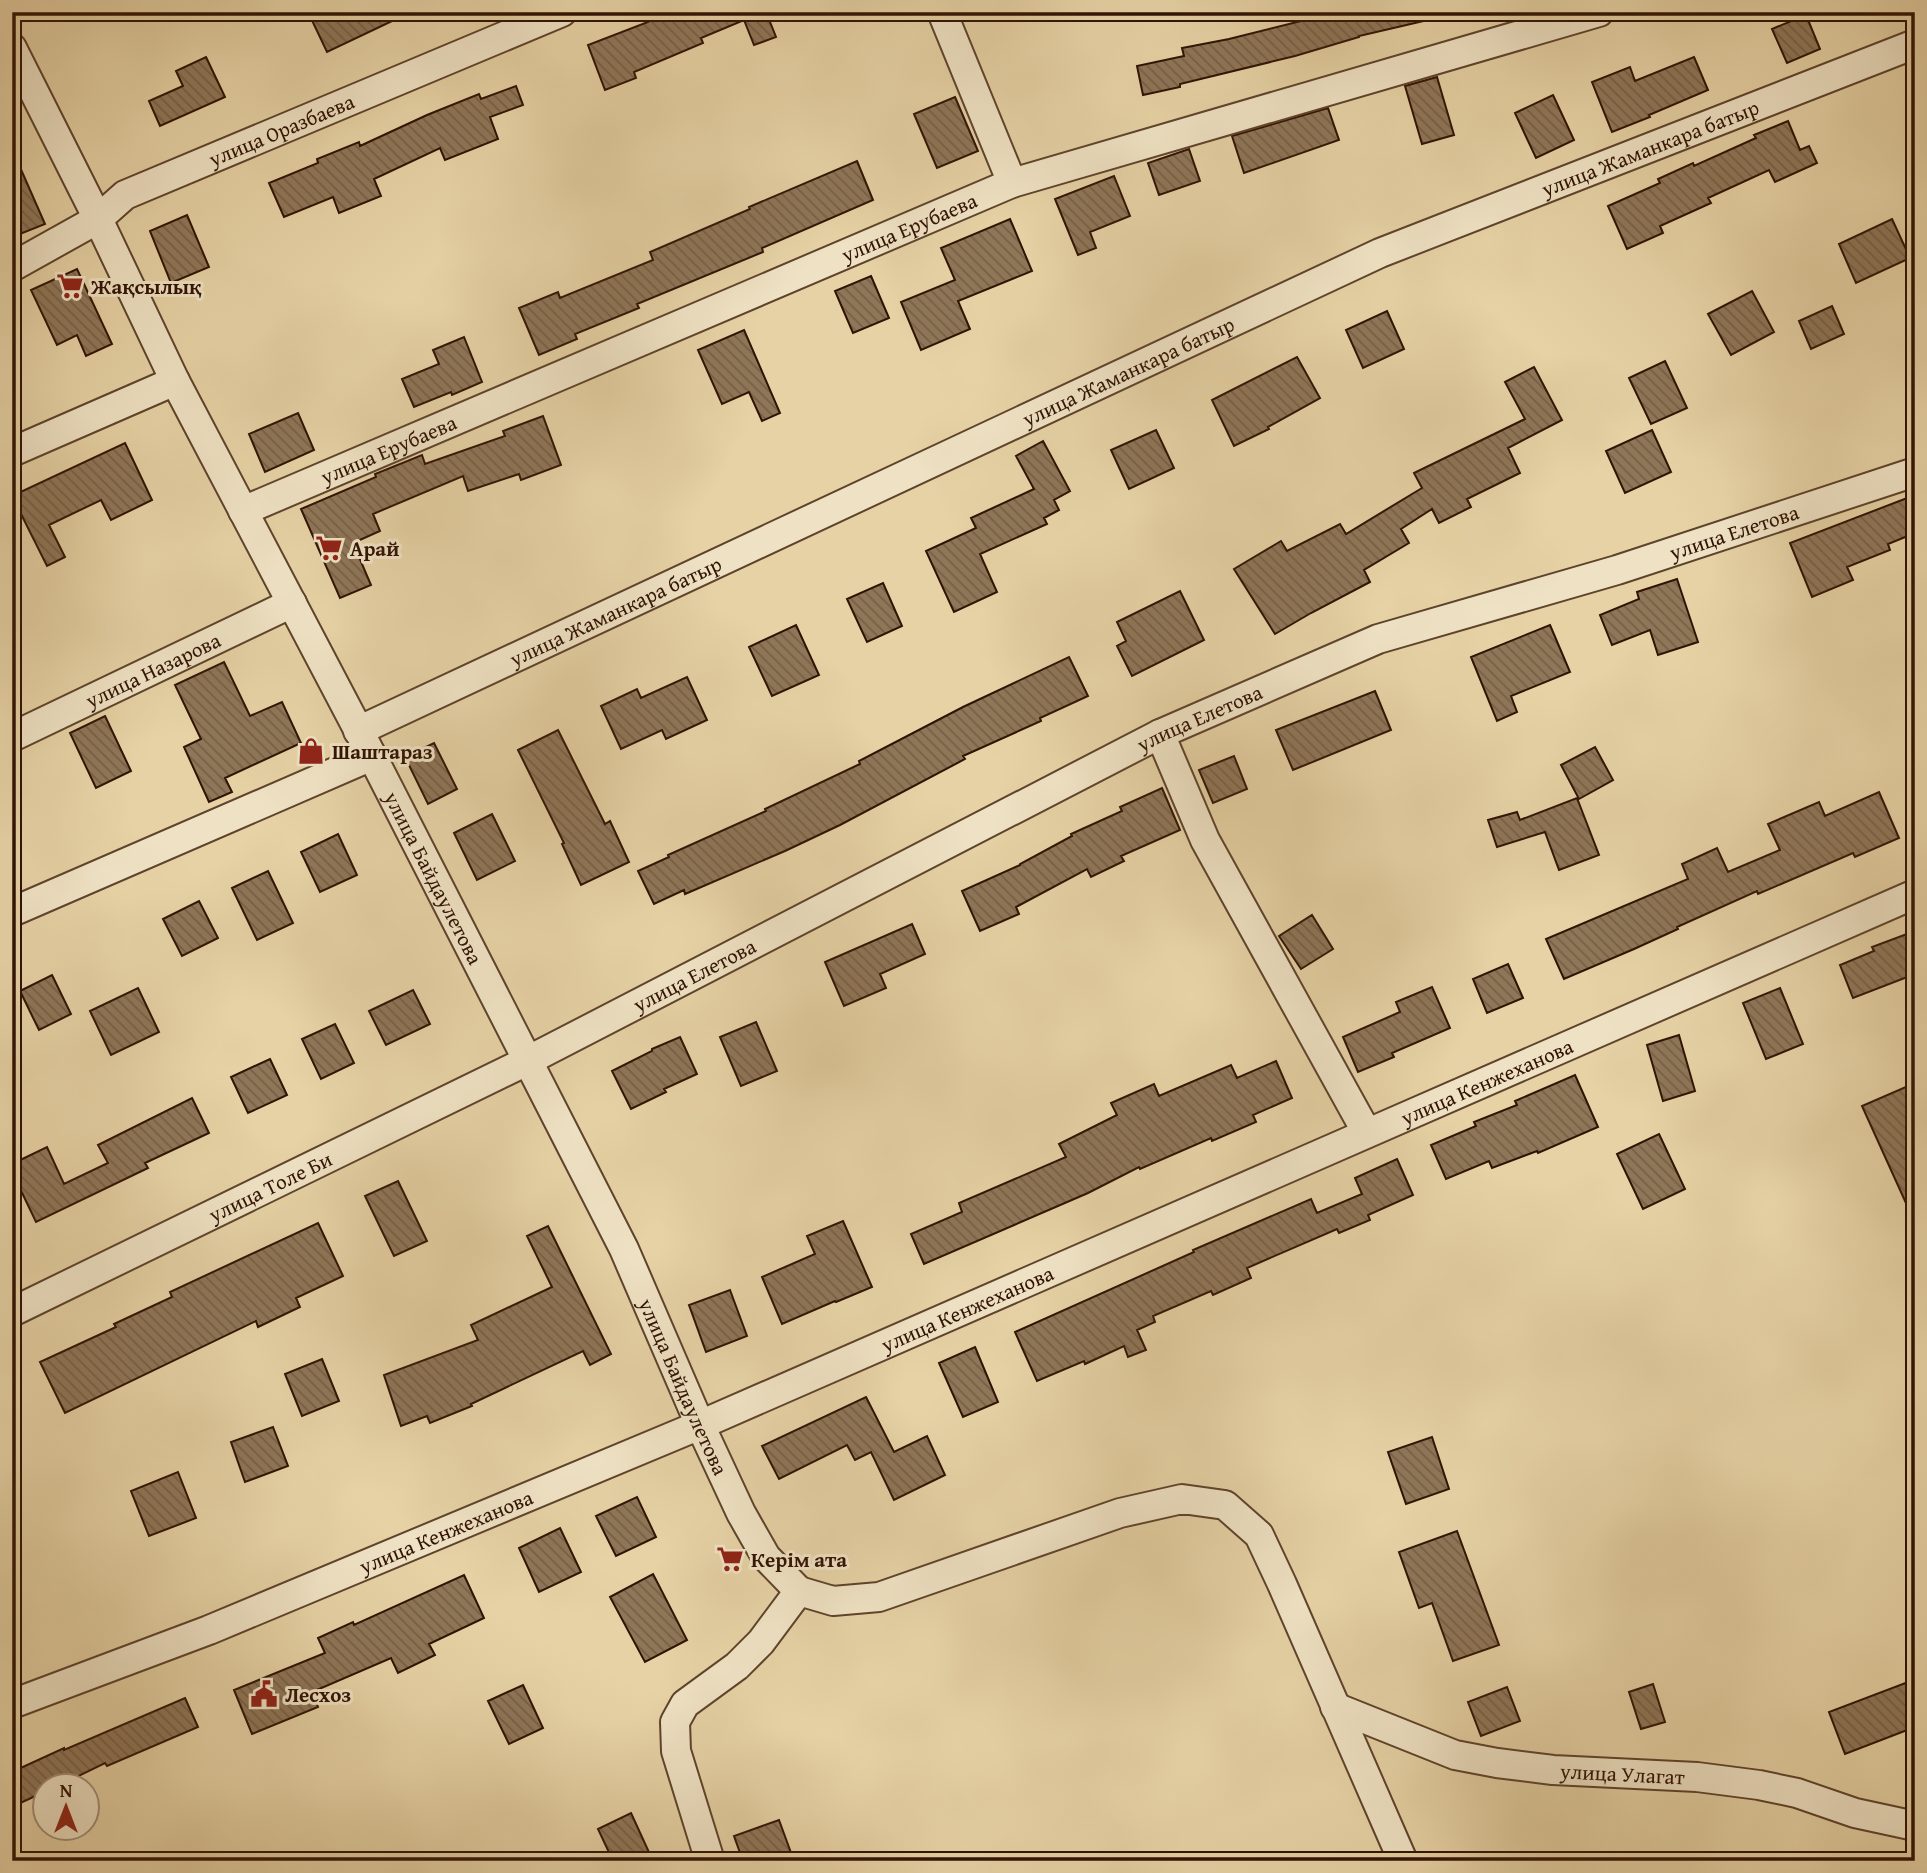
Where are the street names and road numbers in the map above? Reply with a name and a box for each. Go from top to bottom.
street label: улица Оразбаева [203,85,359,174]
street label: улица Жаманкара батыр [1536,91,1763,204]
street label: улица Ерубаева [835,184,982,270]
street label: улица Жаманкара батыр [1016,308,1239,434]
street label: улица Ерубаева [315,406,461,492]
street label: улица Елетова [1664,496,1803,568]
street label: улица Жаманкара батыр [503,548,727,674]
street label: улица Назарова [79,624,226,716]
street label: улица Елетова [1130,676,1267,760]
street label: улица Байдаулетова [377,785,491,969]
street label: улица Елетова [626,930,761,1020]
street label: улица Кенжеханова [1395,1030,1578,1133]
street label: улица Толе Би [202,1143,337,1230]
street label: улица Кенжеханова [875,1257,1058,1360]
street label: улица Байдаулетова [631,1292,737,1480]
street label: улица Кенжеханова [353,1481,537,1582]
street label: улица Улагат [1558,1755,1686,1792]

